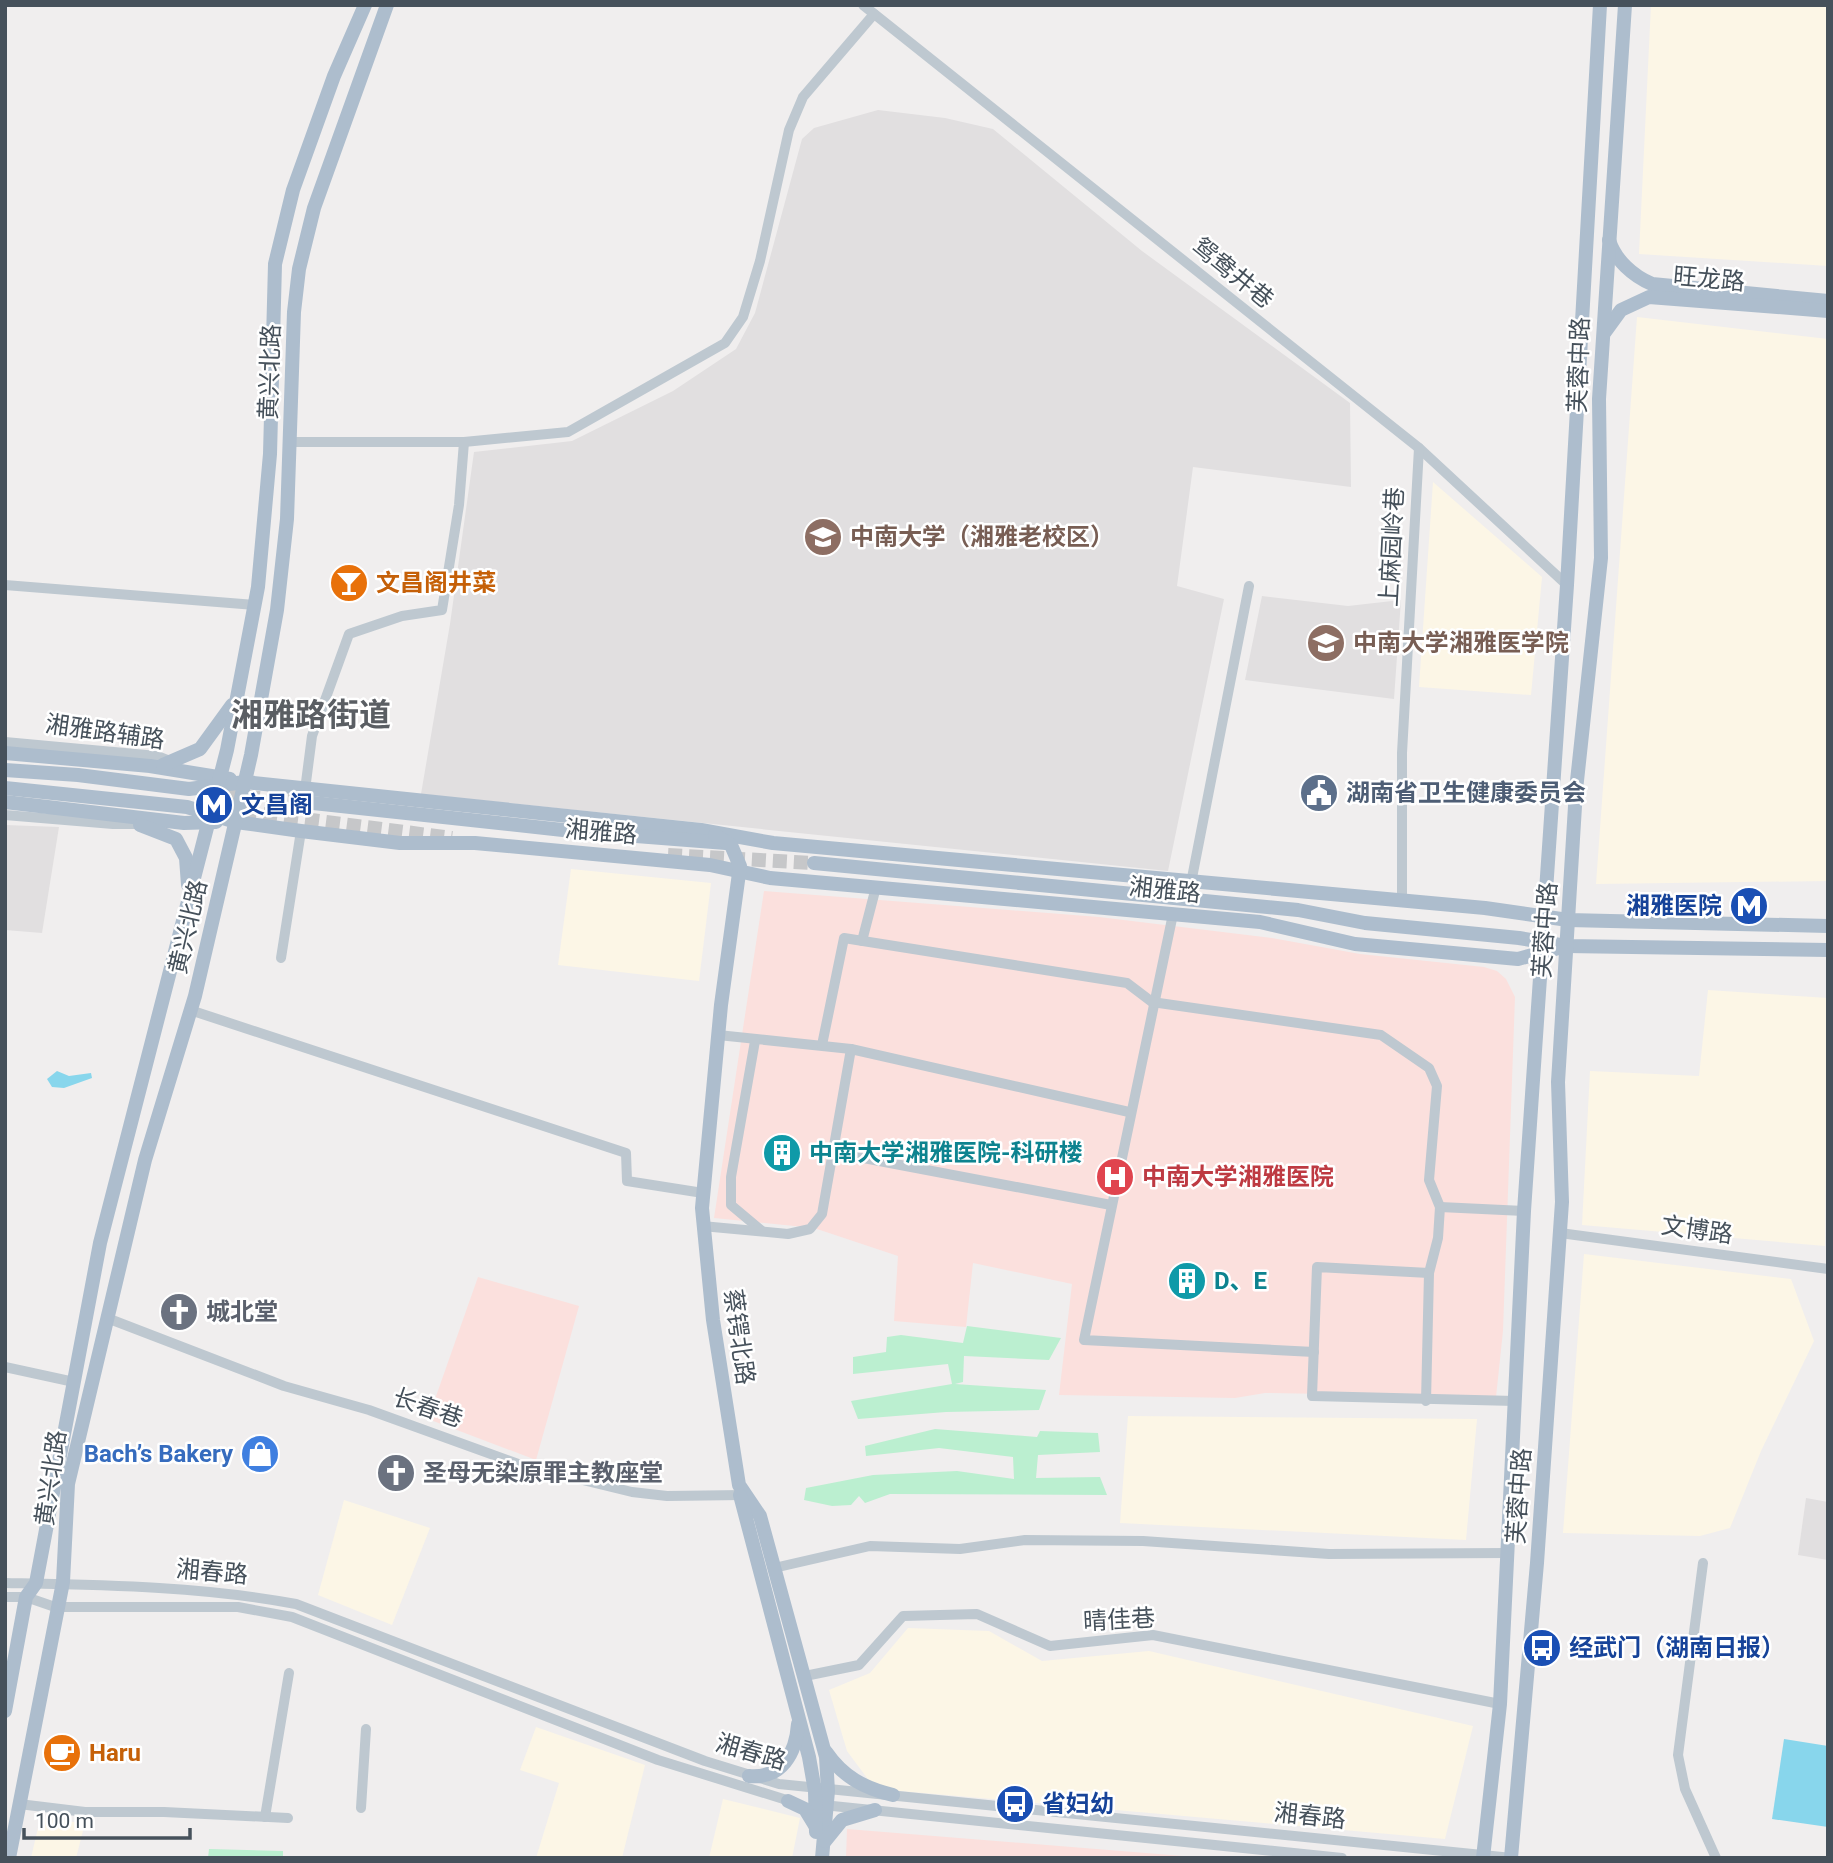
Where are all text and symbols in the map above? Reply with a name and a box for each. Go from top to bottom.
street label: 鸳鸯井巷 [1187,232,1279,314]
street label: 旺龙路 [1672,262,1746,296]
street label: 芙蓉中路 [1563,317,1595,413]
street label: 黄兴北路 [254,324,286,420]
street label: 上麻园岭巷 [1375,486,1409,608]
school or university icon: 中南大学（湘雅老校区） [802,516,844,558]
place label: 中南大学（湘雅老校区） [850,523,1114,551]
bar icon: 文昌阁井菜 [328,562,370,604]
place label: 文昌阁井菜 [376,569,496,597]
school or university icon: 中南大学湘雅医学院 [1305,622,1347,664]
place label: 中南大学湘雅医学院 [1353,629,1569,657]
district label: 湘雅路街道 [231,696,391,734]
street label: 湘雅路辅路 [44,710,166,754]
public building icon: 湖南省卫生健康委员会 [1298,772,1340,814]
place label: 湖南省卫生健康委员会 [1346,779,1586,807]
metro station icon: 文昌阁 [193,784,235,826]
place label: 文昌阁 [241,791,313,819]
street label: 湘雅路 [564,815,638,849]
street label: 湘雅路 [1128,872,1202,908]
street label: 黄兴北路 [164,877,212,977]
street label: 芙蓉中路 [1528,881,1562,979]
metro station icon: 湘雅医院 [1728,885,1770,927]
place label: 湘雅医院 [1626,892,1722,920]
building icon: 中南大学湘雅医院-科研楼 [761,1132,803,1174]
place label: 中南大学湘雅医院-科研楼 [809,1139,1082,1167]
hospital icon: 中南大学湘雅医院 [1094,1156,1136,1198]
place label: 中南大学湘雅医院 [1142,1163,1334,1191]
street label: 文博路 [1659,1211,1735,1249]
building icon: D、E [1166,1260,1208,1302]
place label: D、E [1214,1267,1267,1295]
street label: 蔡锷北路 [718,1288,760,1386]
church icon: 城北堂 [158,1291,200,1333]
place label: 城北堂 [206,1298,278,1326]
street label: 长春巷 [389,1383,467,1433]
street label: 黄兴北路 [30,1429,72,1527]
shop icon: Bach’s Bakery [239,1433,281,1475]
place label: Bach’s Bakery [84,1440,234,1468]
street label: 芙蓉中路 [1502,1447,1536,1545]
church icon: 圣母无染原罪主教座堂 [375,1452,417,1494]
place label: 圣母无染原罪主教座堂 [423,1459,663,1487]
street label: 湘春路 [175,1555,249,1589]
street label: 晴佳巷 [1082,1604,1156,1636]
bus stop icon: 经武门（湖南日报） [1521,1627,1563,1669]
place label: 经武门（湖南日报） [1569,1634,1785,1662]
street label: 湘春路 [713,1729,789,1775]
cafe icon: Haru [41,1732,83,1774]
place label: Haru [89,1739,141,1767]
bus stop icon: 省妇幼 [994,1783,1036,1825]
place label: 省妇幼 [1042,1790,1114,1818]
scale bar [24,1797,191,1841]
street label: 湘春路 [1273,1798,1347,1834]
text: 100 m [35,1809,94,1833]

